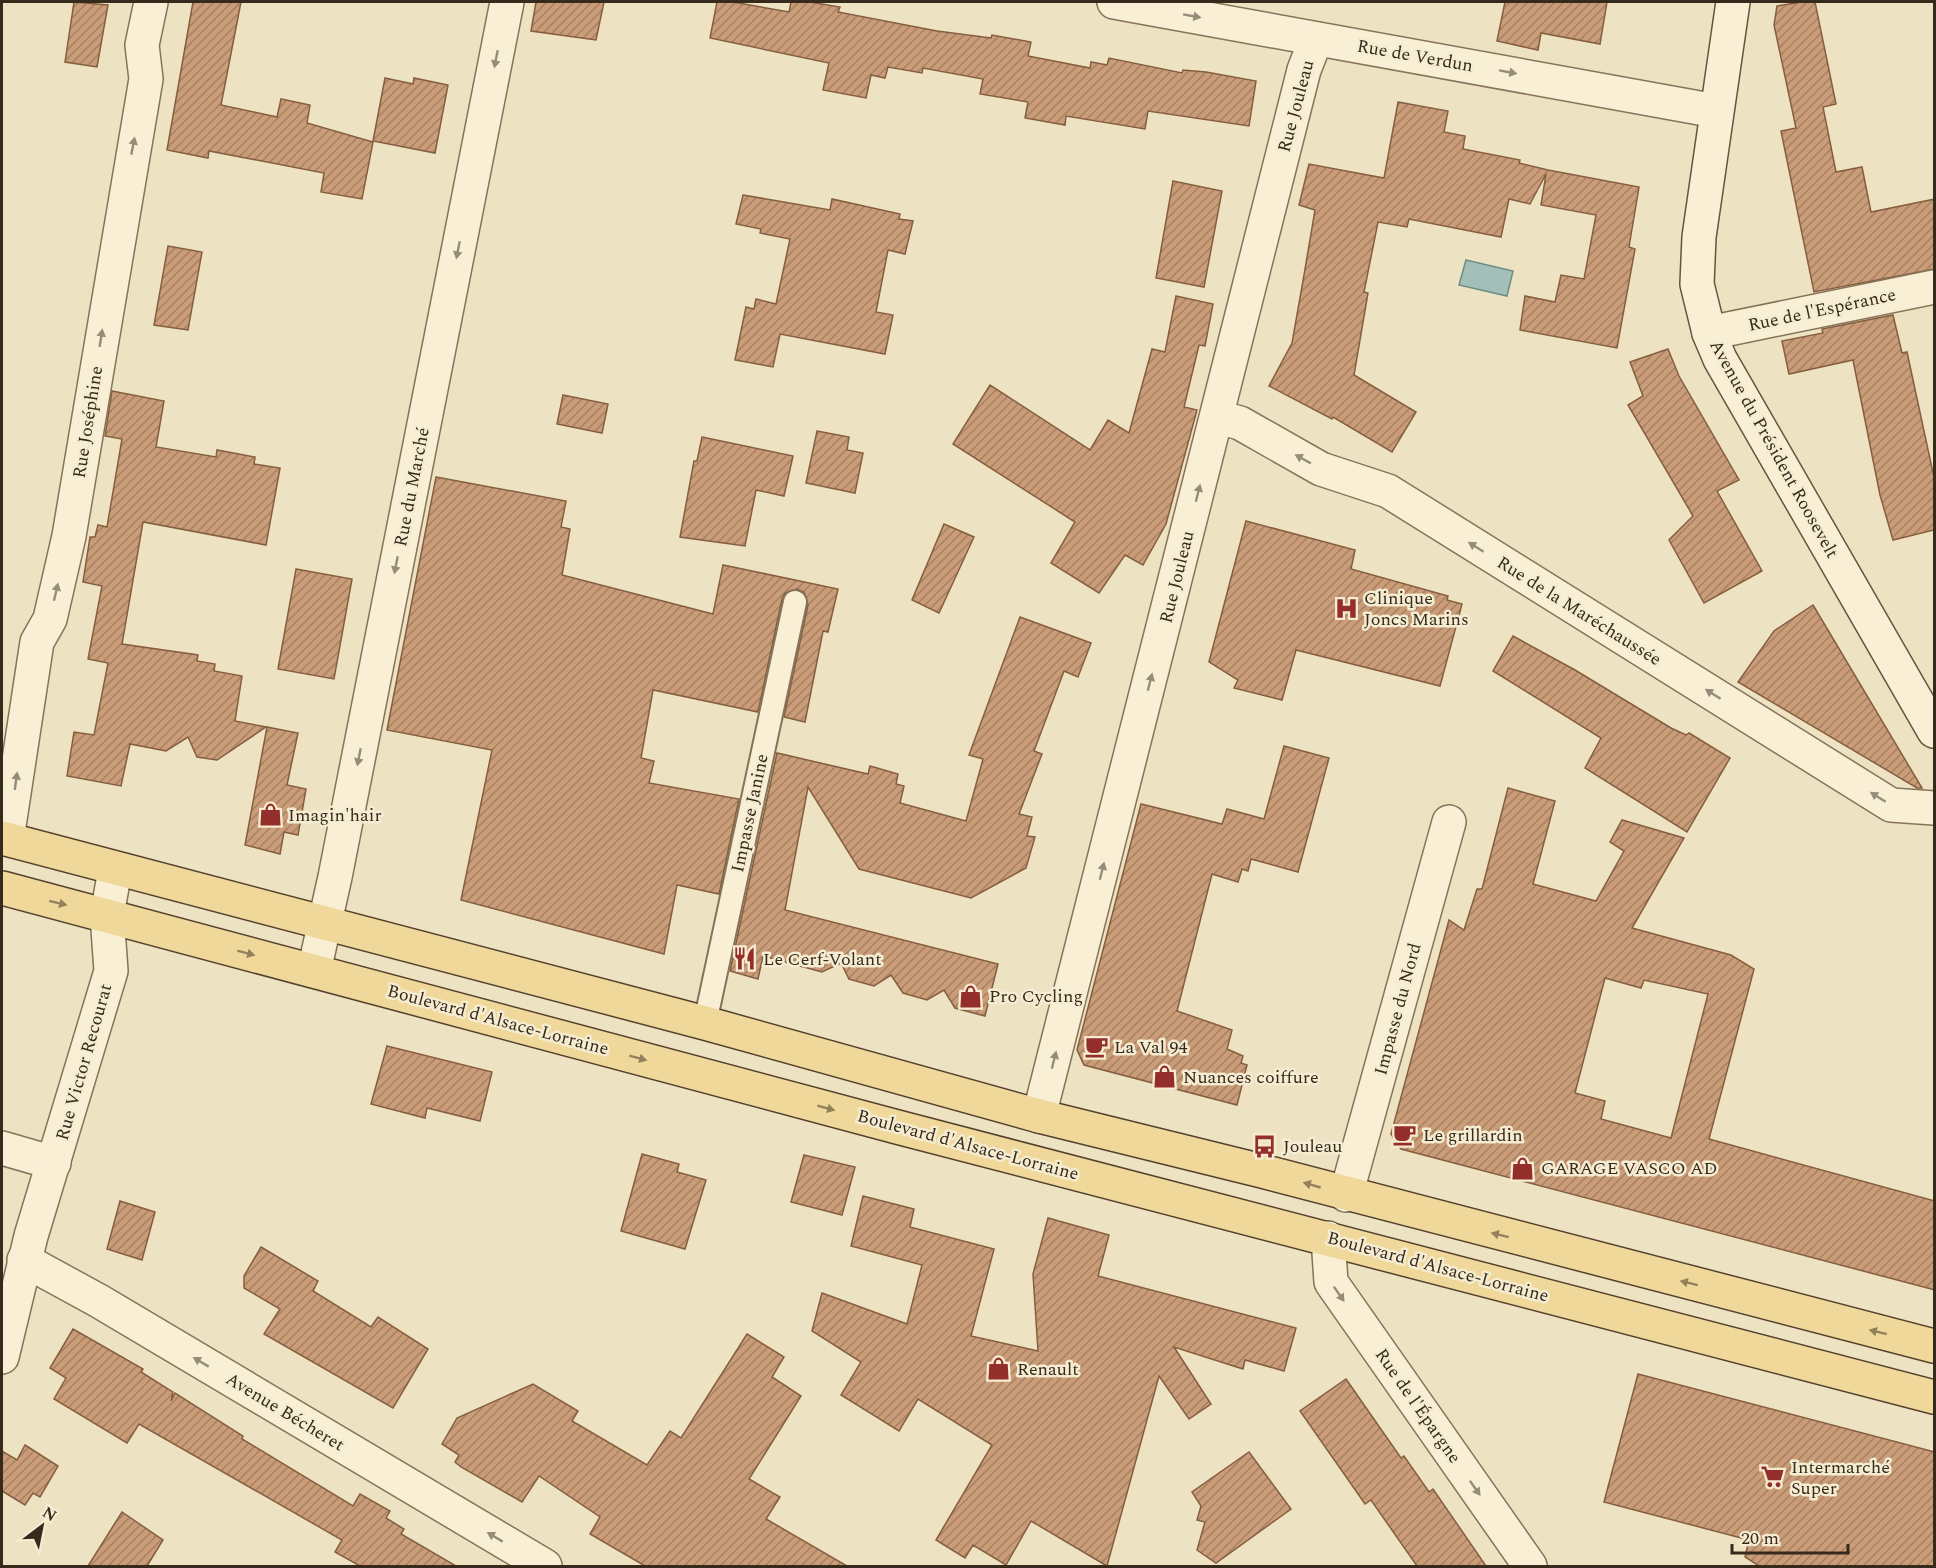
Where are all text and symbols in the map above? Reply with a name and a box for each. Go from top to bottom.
one-way arrow [1183,12,1202,21]
street label: Rue de Verdun [1355,33,1475,79]
one-way arrow [491,50,500,69]
street label: Rue Jouleau [1271,57,1321,155]
one-way arrow [1499,68,1518,77]
one-way arrow [129,136,138,155]
one-way arrow [453,241,462,260]
street label: Rue de l'Espérance [1745,281,1899,339]
one-way arrow [97,328,106,347]
street label: Avenue du Président Roosevelt [1703,335,1845,563]
street label: Rue Joséphine [66,364,110,480]
street label: Rue du Marché [387,425,437,549]
one-way arrow [1294,454,1311,464]
one-way arrow [1194,484,1204,502]
street label: Rue Jouleau [1152,528,1202,626]
one-way arrow [1468,541,1484,552]
street label: Rue de la Maréchaussée [1491,549,1667,673]
one-way arrow [391,556,400,575]
one-way arrow [52,583,62,601]
place label: Clinique Joncs Marins [1364,585,1469,633]
hospital icon: Clinique Joncs Marins [1333,595,1359,621]
one-way arrow [1146,673,1156,691]
one-way arrow [1705,689,1721,700]
one-way arrow [354,747,363,766]
street label: Impasse Janine [724,751,776,875]
one-way arrow [12,772,21,791]
one-way arrow [1870,792,1886,803]
shop icon: Imagin'hair [257,802,283,828]
place label: Imagin'hair [288,802,382,829]
one-way arrow [1098,862,1108,880]
one-way arrow [49,898,67,908]
street label: Impasse du Nord [1367,940,1429,1078]
restaurant icon: Le Cerf-Volant [732,946,758,972]
place label: Le Cerf-Volant [763,946,882,973]
one-way arrow [238,949,256,958]
street label: Boulevard d'Alsace-Lorraine [384,977,612,1063]
street label: Rue Victor Recourat [49,980,119,1144]
shop icon: Pro Cycling [958,983,984,1009]
place label: Pro Cycling [989,983,1083,1010]
cafe icon: La Val 94 [1083,1034,1109,1060]
place label: La Val 94 [1114,1034,1188,1061]
one-way arrow [1050,1051,1060,1069]
one-way arrow [629,1053,647,1063]
shop icon: Nuances coiffure [1152,1064,1178,1090]
place label: Nuances coiffure [1183,1064,1319,1091]
street label: Boulevard d'Alsace-Lorraine [854,1102,1082,1188]
one-way arrow [817,1103,835,1113]
cafe icon: Le grillardin [1392,1122,1418,1148]
place label: Le grillardin [1423,1122,1523,1149]
bus stop icon: Jouleau [1252,1133,1278,1159]
place label: Jouleau [1283,1133,1342,1160]
shop icon: GARAGE VASCO AD [1510,1155,1536,1181]
place label: GARAGE VASCO AD [1541,1155,1717,1182]
one-way arrow [1303,1180,1321,1189]
street label: Boulevard d'Alsace-Lorraine [1324,1224,1552,1310]
one-way arrow [1491,1229,1509,1239]
one-way arrow [1680,1278,1698,1288]
one-way arrow [1333,1285,1345,1301]
one-way arrow [1869,1326,1887,1336]
street label: Rue de l'Épargne [1368,1343,1468,1469]
one-way arrow [193,1356,209,1367]
shop icon: Renault [986,1356,1012,1382]
place label: Renault [1017,1356,1079,1383]
street label: Avenue Bécheret [220,1366,350,1458]
place label: Intermarché Super [1791,1454,1890,1502]
supermarket icon: Intermarché Super [1760,1464,1786,1490]
one-way arrow [1469,1480,1480,1496]
north arrow [12,1496,72,1556]
text: N [38,1500,61,1528]
scale bar [1732,1517,1848,1555]
text: 20 m [1741,1525,1779,1552]
one-way arrow [487,1531,503,1542]

